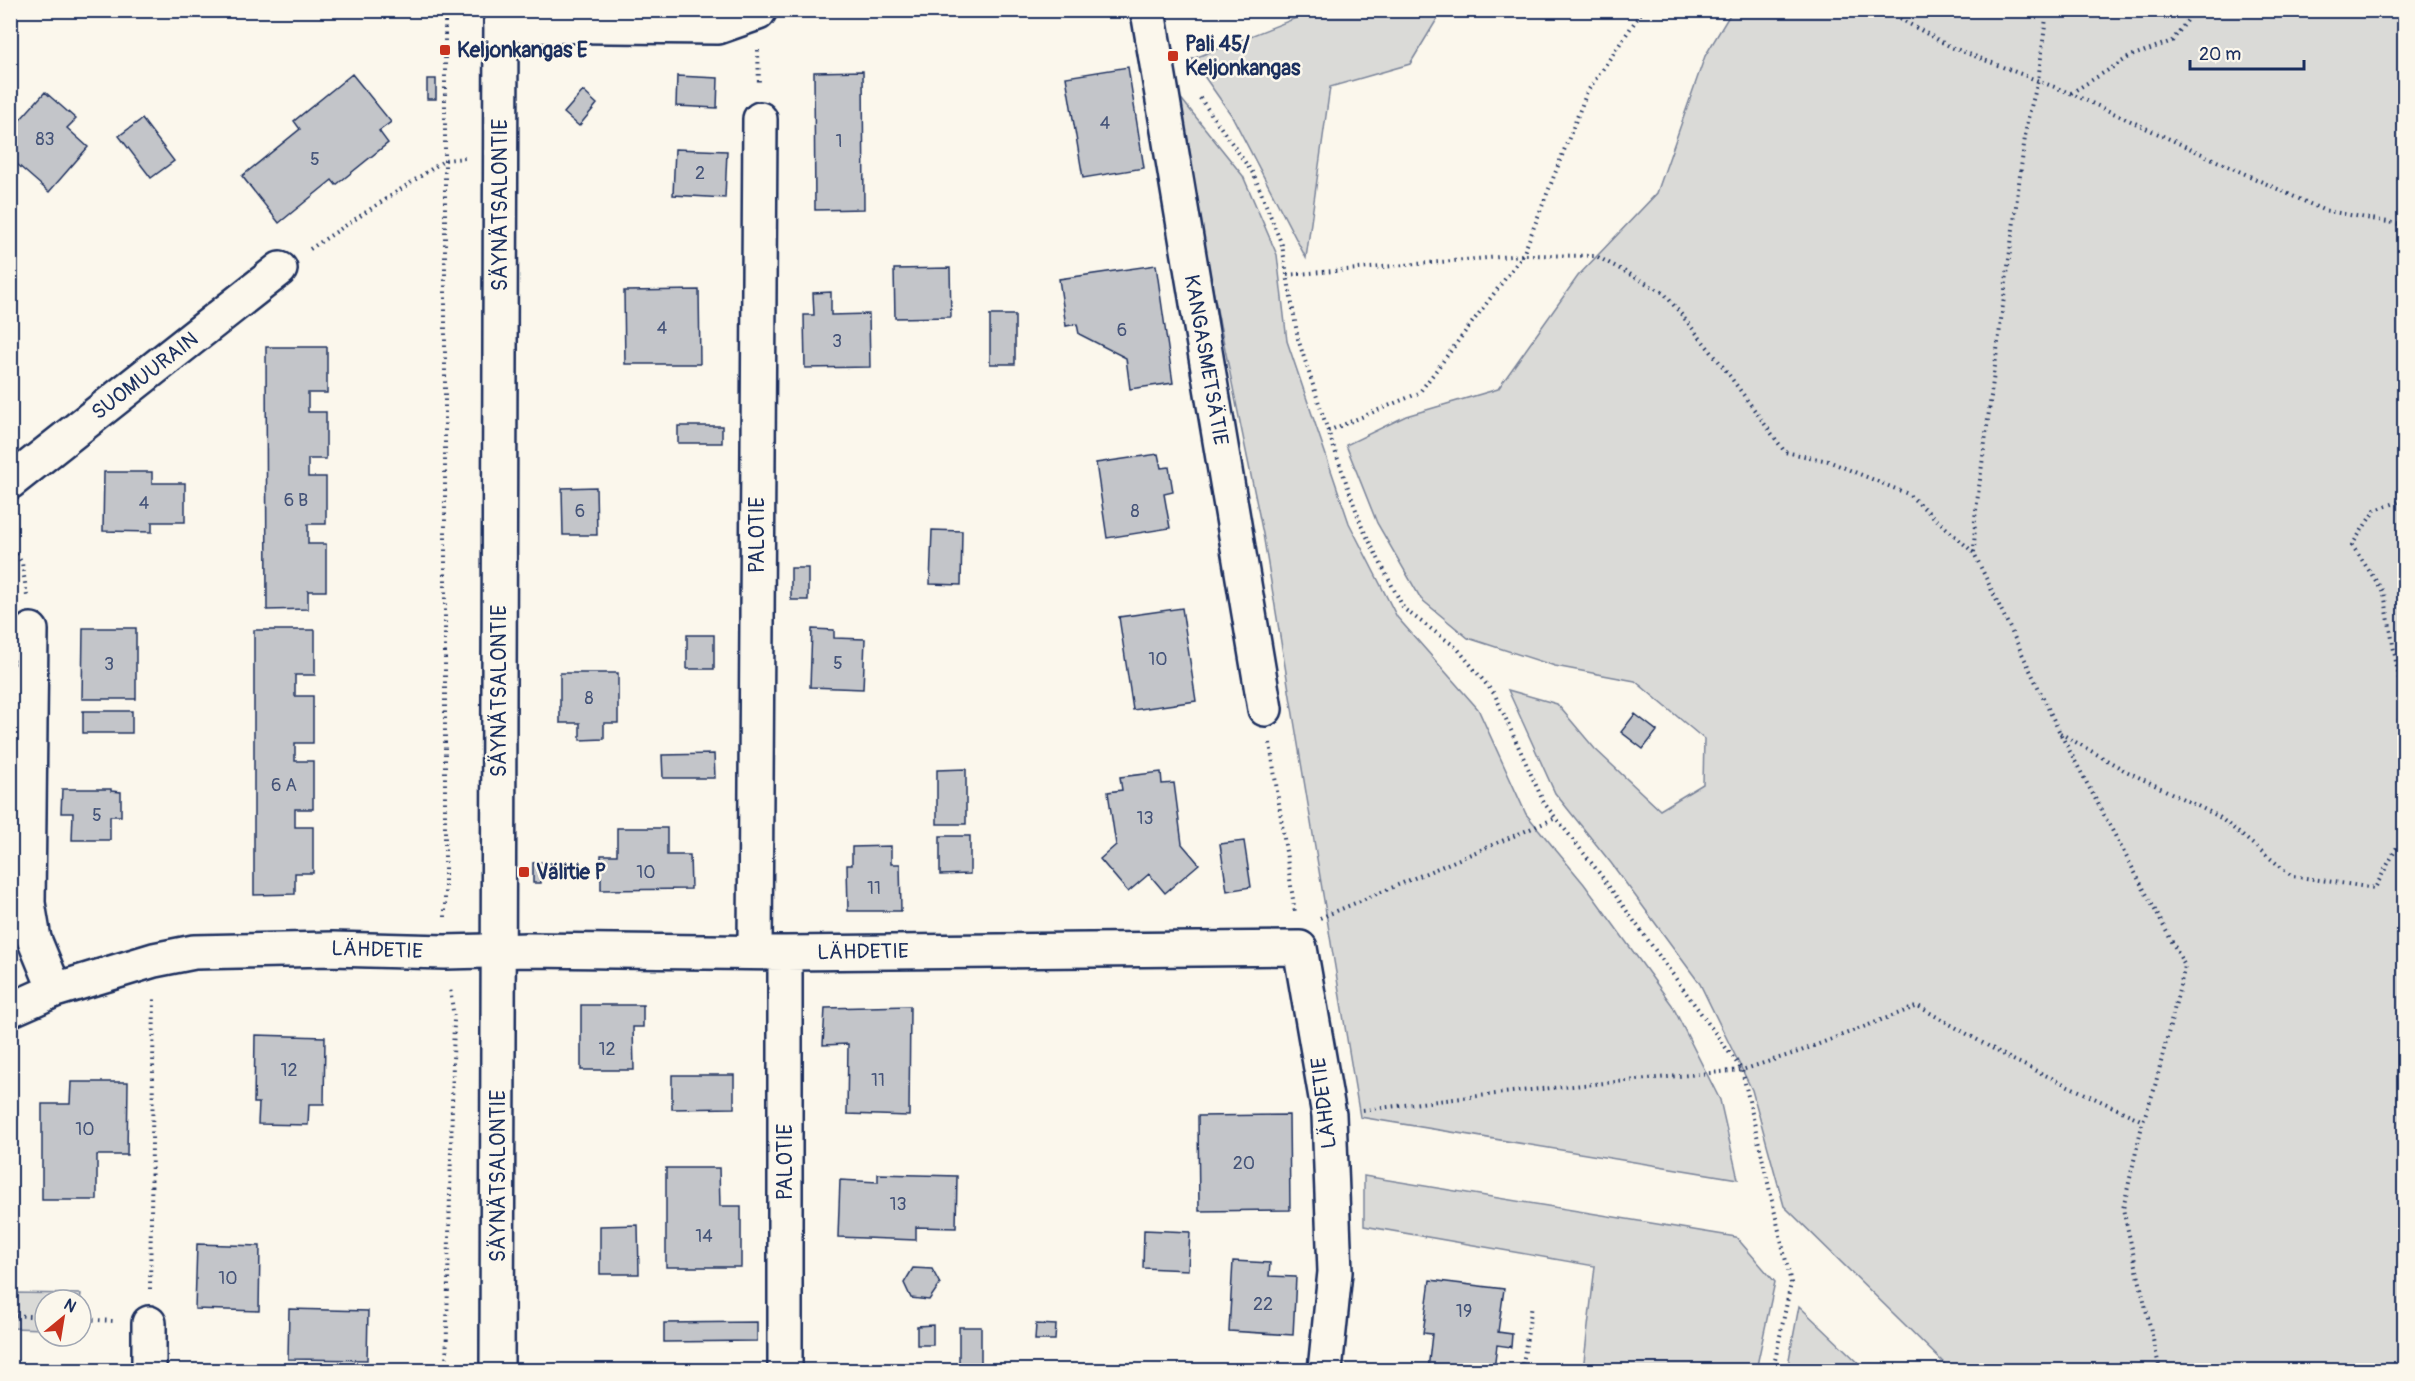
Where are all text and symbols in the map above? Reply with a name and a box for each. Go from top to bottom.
place label: Pali 45/ Keljonkangas [1185,31,1301,82]
scale bar [2190,33,2304,71]
place label: Keljonkangas E [457,37,588,64]
marker: Keljonkangas E [438,43,452,57]
text: 20 m [2199,43,2241,66]
marker: Pali 45/ Keljonkangas [1166,49,1180,63]
house number: 4 [1100,112,1111,135]
street label: SÄYNÄTSALONTIE [487,119,514,291]
house number: 83 [35,128,55,151]
house number: 1 [835,130,843,153]
house number: 5 [310,148,320,171]
house number: 2 [695,162,705,185]
street label: KANGASMETSÄTIE [1178,273,1234,448]
house number: 4 [657,317,668,340]
house number: 6 [1117,319,1127,342]
street label: SUOMUURAIN [86,326,204,426]
house number: 3 [832,330,842,353]
house number: 6 B [284,489,308,512]
house number: 4 [139,492,150,515]
street label: PALOTIE [744,497,771,573]
house number: 6 [575,500,585,523]
house number: 8 [1130,500,1140,523]
street label: SÄYNÄTSALONTIE [486,605,513,777]
house number: 10 [1148,648,1168,671]
house number: 5 [833,652,843,675]
house number: 3 [104,653,114,676]
house number: 8 [584,687,594,710]
house number: 6 A [271,774,297,797]
house number: 5 [92,804,102,827]
house number: 13 [1136,807,1154,830]
place label: Välitie P [536,859,606,886]
house number: 10 [636,861,656,884]
marker: Välitie P [517,865,531,879]
house number: 11 [867,877,881,900]
street label: LÄHDETIE [331,935,423,965]
street label: LÄHDETIE [817,938,909,966]
house number: 12 [598,1038,616,1061]
street label: LÄHDETIE [1305,1056,1343,1150]
house number: 12 [280,1059,298,1082]
house number: 11 [871,1069,885,1092]
street label: SÄYNÄTSALONTIE [485,1090,512,1262]
house number: 10 [75,1118,95,1141]
street label: PALOTIE [772,1124,799,1200]
house number: 20 [1233,1152,1255,1175]
house number: 13 [889,1193,907,1216]
house number: 14 [695,1225,713,1248]
house number: 10 [218,1267,238,1290]
north arrow [33,1288,93,1348]
house number: 22 [1253,1293,1273,1316]
text: N [60,1295,80,1317]
house number: 19 [1456,1300,1472,1323]

